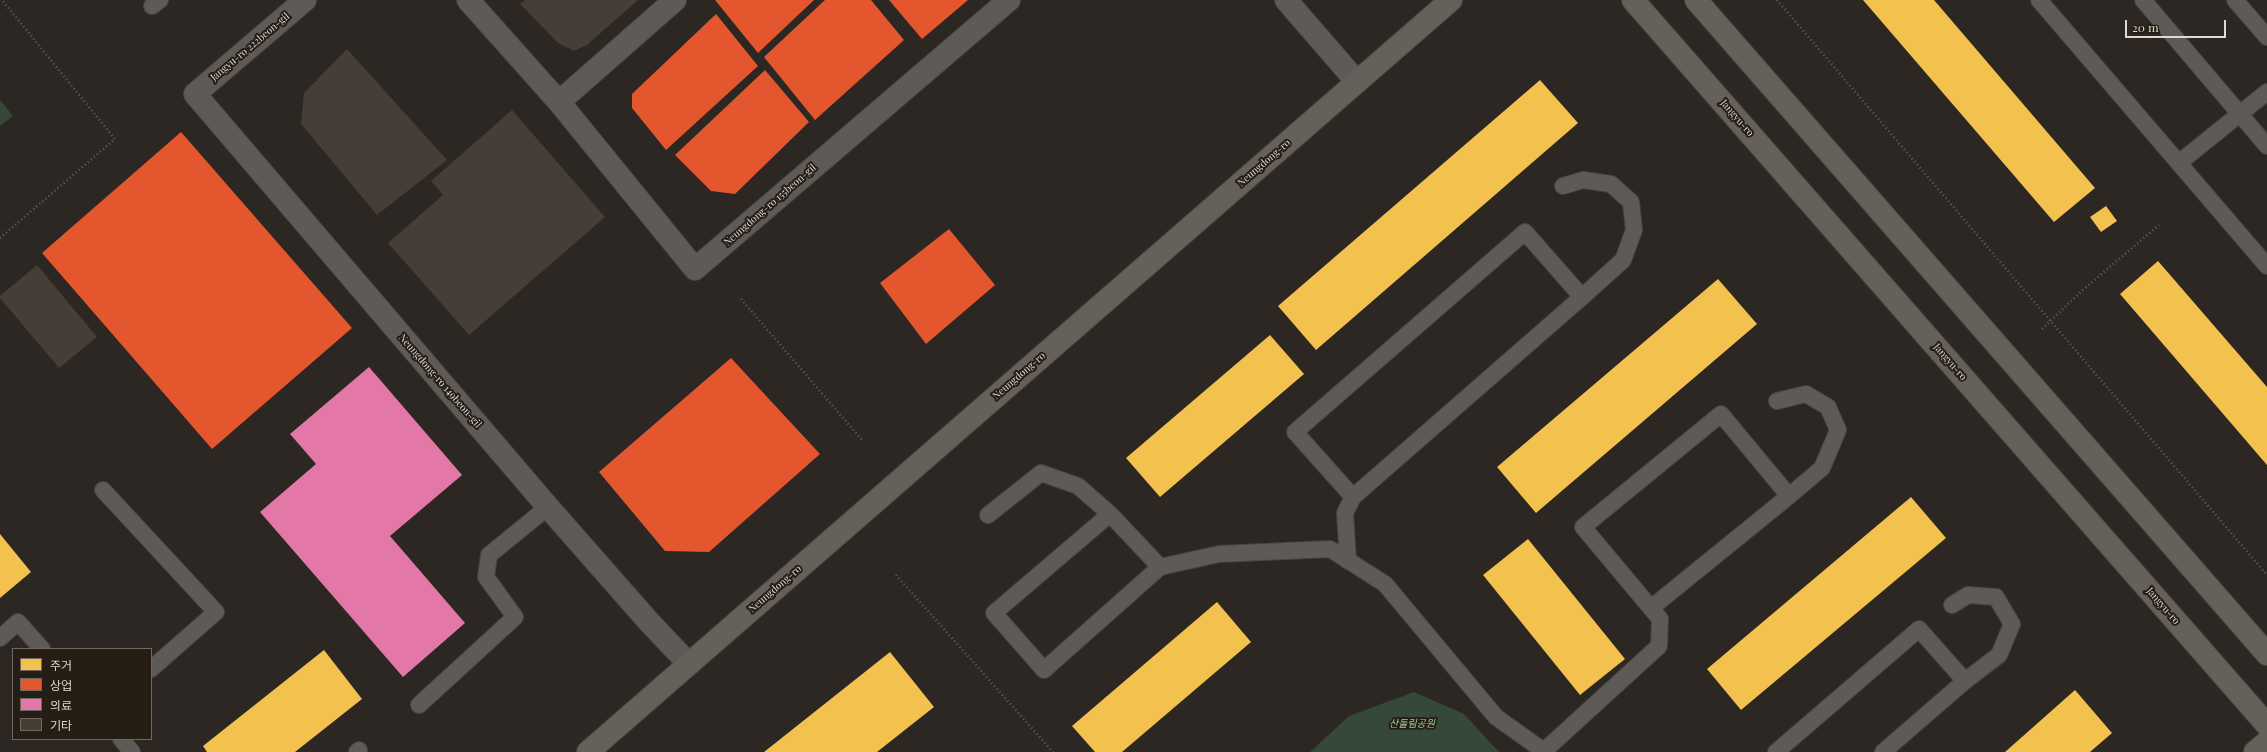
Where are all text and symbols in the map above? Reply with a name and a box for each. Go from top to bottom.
street label: Jangyu-ro 222beon-gil [208,10,292,84]
scale bar [2127,12,2228,38]
text: 20 m [2132,19,2159,35]
street label: Jangyu-ro [1718,97,1756,139]
street label: Neungdong-ro [1235,137,1293,189]
street label: Neungdong-ro 155beon-gil [721,162,819,248]
street label: Neungdong-ro 149beon-gil [396,332,484,430]
street label: Jangyu-ro [1931,341,1969,383]
street label: Neungdong-ro [990,350,1048,402]
street label: Neungdong-ro [746,563,804,615]
street label: Jangyu-ro [2144,585,2182,627]
legend [12,648,152,740]
text: 주거 [50,657,72,673]
text: 상업 [50,677,72,693]
text: 의료 [50,697,72,713]
text: 기타 [50,717,72,733]
park label: 산돌림공원 [1389,718,1435,730]

